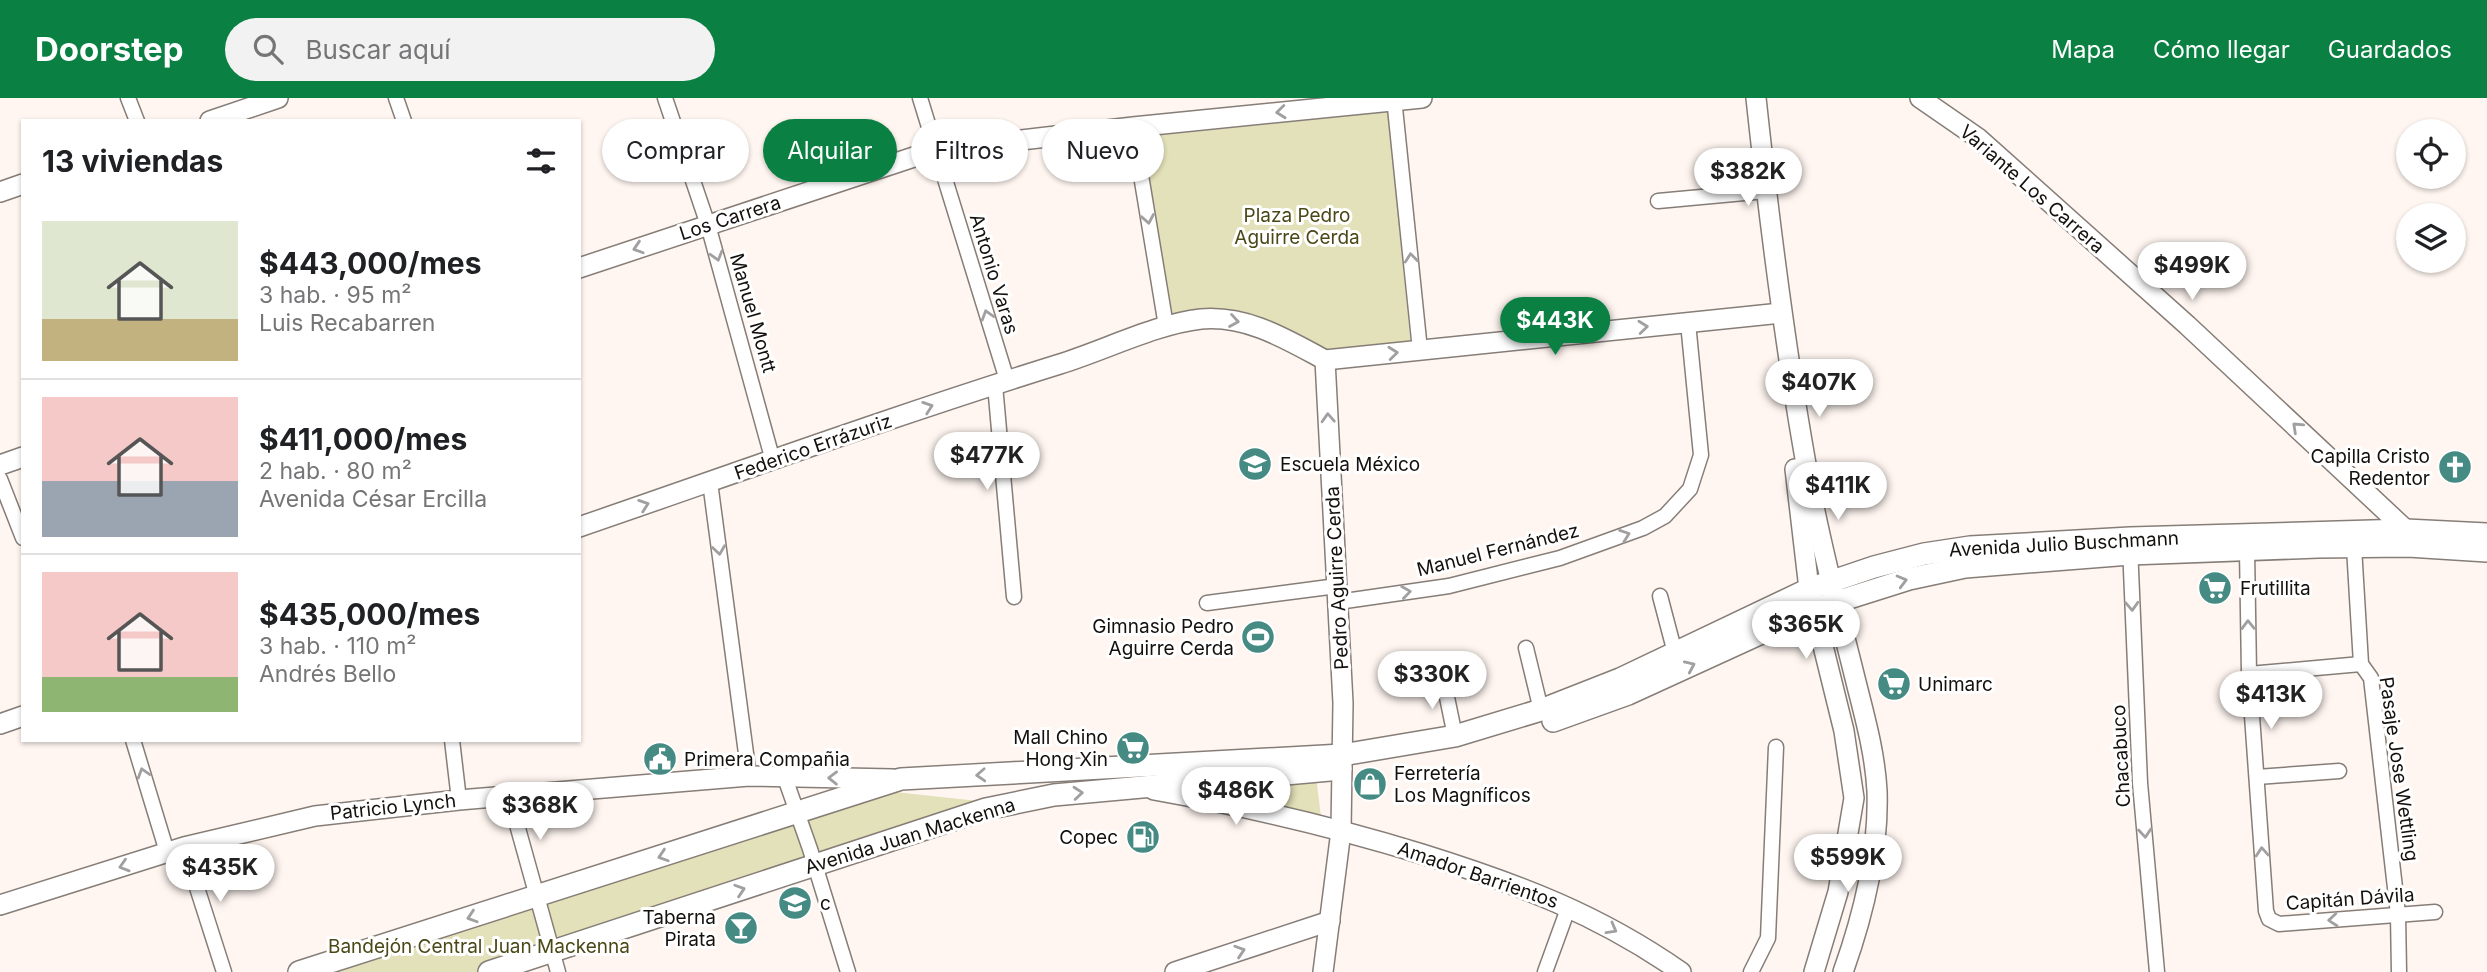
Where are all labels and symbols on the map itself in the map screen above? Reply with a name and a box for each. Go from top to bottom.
one-way arrow [1275,104,1286,119]
street label: Variante Los Carrera [1955,120,2109,258]
pin: $382K [1699,148,1797,208]
street label: Los Carrera [676,191,784,245]
park label: Plaza Pedro Aguirre Cerda [1234,204,1360,249]
street label: Antonio Varas [965,211,1023,337]
one-way arrow [1140,213,1155,225]
one-way arrow [632,240,644,255]
pin: $499K [2143,242,2241,302]
one-way arrow [708,250,723,262]
street label: Manuel Montt [725,251,781,375]
one-way arrow [1403,252,1418,264]
pin: $443K [1506,298,1604,357]
one-way arrow [981,310,995,322]
one-way arrow [1228,314,1240,329]
one-way arrow [1638,320,1649,335]
one-way arrow [1387,345,1399,360]
pin: $407K [1770,360,1868,419]
one-way arrow [922,401,934,415]
street label: Federico Errázuriz [731,409,895,485]
one-way arrow [1321,412,1336,423]
one-way arrow [2292,423,2305,436]
pin: $477K [938,432,1036,492]
school or university icon: Escuela México [1236,445,1274,483]
place label: Capilla Cristo Redentor [2311,445,2430,490]
church icon: Capilla Cristo Redentor [2436,448,2474,486]
place label: Escuela México [1280,453,1420,476]
pin: $411K [1789,462,1887,522]
street label: Pedro Aguirre Cerda [1321,486,1353,670]
one-way arrow [637,499,649,513]
street label: Manuel Fernández [1415,519,1581,581]
street label: Avenida Julio Buschmann [1948,526,2180,562]
one-way arrow [1619,529,1631,543]
one-way arrow [711,544,726,556]
supermarket icon: Frutillita [2196,569,2234,607]
one-way arrow [1895,575,1907,589]
place label: Frutillita [2240,577,2311,600]
one-way arrow [1400,585,1411,600]
one-way arrow [2125,601,2140,612]
pin: $365K [1757,602,1855,661]
place label: Gimnasio Pedro Aguirre Cerda [1092,615,1234,660]
sports icon: Gimnasio Pedro Aguirre Cerda [1239,618,1277,656]
one-way arrow [2241,619,2256,630]
pin: $330K [1383,652,1481,711]
one-way arrow [1683,660,1696,674]
supermarket icon: Unimarc [1875,665,1913,703]
pin: $413K [2222,672,2320,731]
place label: Unimarc [1918,673,1993,696]
street label: Pasaje Jose Wettling [2375,675,2423,863]
street label: Chacabuco [2107,704,2135,808]
place label: Mall Chino Hong Xin [1013,726,1108,771]
supermarket icon: Mall Chino Hong Xin [1114,729,1152,767]
public building icon: Primera Compañia [641,740,679,778]
place label: Primera Compañia [684,748,850,771]
place label: Ferretería Los Magníficos [1394,762,1531,807]
shop icon: Ferretería Los Magníficos [1351,765,1389,803]
one-way arrow [137,767,152,779]
one-way arrow [975,767,986,782]
pin: $486K [1187,768,1285,827]
one-way arrow [827,770,838,786]
pin: $368K [491,782,589,842]
one-way arrow [1073,786,1084,801]
street label: Patricio Lynch [329,789,457,825]
street label: Avenida Juan Mackenna [802,793,1018,879]
fuel station icon: Copec [1124,818,1162,856]
place label: Copec [1059,826,1118,849]
one-way arrow [2137,828,2152,839]
pin: $599K [1799,834,1897,894]
street label: Amador Barrientos [1395,837,1561,913]
pin: $435K [171,844,269,904]
one-way arrow [2255,846,2270,857]
one-way arrow [657,847,669,862]
one-way arrow [118,857,130,872]
one-way arrow [734,883,746,898]
street label: Capitán Dávila [2285,883,2415,915]
school or university icon: c [776,884,814,922]
place label: c [820,892,831,915]
place label: Taberna Pirata [642,906,716,951]
one-way arrow [466,909,478,924]
bar icon: Taberna Pirata [722,909,760,947]
one-way arrow [2327,912,2338,927]
one-way arrow [1605,921,1618,934]
park label: Bandejón Central Juan Mackenna [328,935,630,958]
one-way arrow [1234,944,1246,959]

